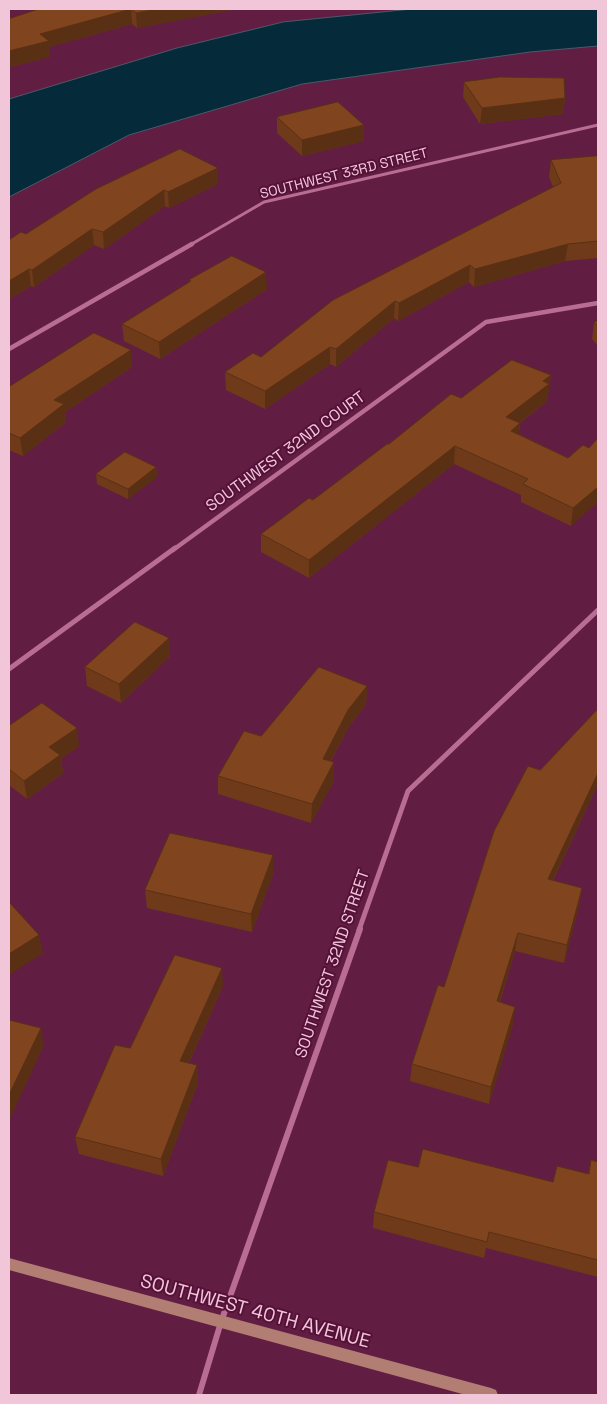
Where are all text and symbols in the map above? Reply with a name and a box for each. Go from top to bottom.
street label: SOUTHWEST 33RD STREET [258,145,430,203]
street label: SOUTHWEST 32ND COURT [202,388,370,516]
street label: SOUTHWEST 32ND STREET [292,867,374,1061]
street label: SOUTHWEST 40TH AVENUE [138,1270,372,1354]

